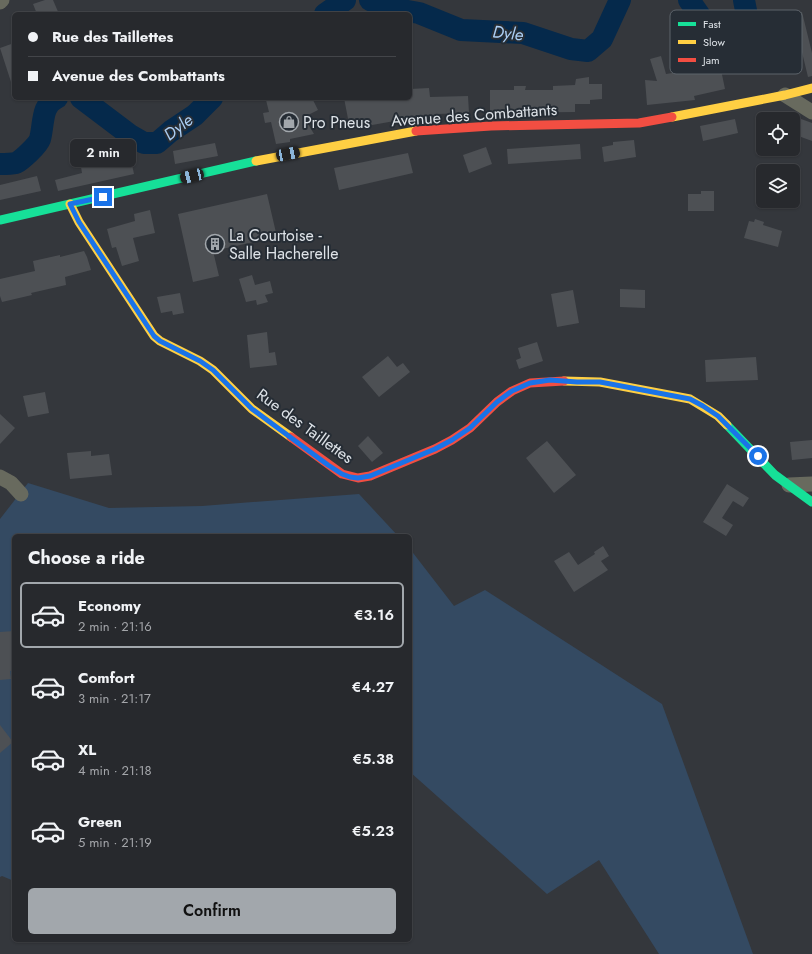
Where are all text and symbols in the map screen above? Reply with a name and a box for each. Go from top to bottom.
legend [670,10,802,74]
text: Fast [703,16,721,32]
water label: Dyle [491,19,525,47]
text: Rue des Taillettes [52,26,173,48]
text: Slow [703,34,725,50]
text: Jam [701,52,720,68]
text: Avenue des Combattants [52,65,225,87]
street label: Avenue des Combattants [390,98,558,132]
water label: Dyle [158,108,198,146]
shop icon: Pro Pneus [278,111,300,133]
place label: Pro Pneus [303,111,370,134]
map controls [756,112,800,208]
button: locate [756,112,800,156]
callout: 2 min [70,139,136,167]
text: 2 min [86,143,120,162]
car [275,146,301,162]
button: layers [756,164,800,208]
car [179,167,205,185]
route end [94,188,112,206]
place label: La Courtoise - Salle Hacherelle [229,224,338,265]
building icon: La Courtoise - Salle Hacherelle [204,233,226,255]
street label: Rue des Taillettes [252,383,358,469]
route start [749,447,767,465]
text: Choose a ride [28,545,145,571]
text: Economy [78,595,141,617]
icon: car [30,597,66,633]
text: €3.16 [354,604,394,626]
text: 2 min · 21:16 [78,617,152,636]
text: Comfort [78,667,135,689]
icon: car [30,669,66,705]
text: €4.27 [352,676,394,698]
text: 3 min · 21:17 [78,689,151,708]
text: XL [78,739,96,761]
icon: car [30,741,66,777]
text: €5.38 [353,748,394,770]
text: 4 min · 21:18 [78,761,152,780]
text: Green [78,811,122,833]
icon: car [30,813,66,849]
text: €5.23 [352,820,394,842]
text: 5 min · 21:19 [78,833,152,852]
button: Confirm [28,888,396,934]

